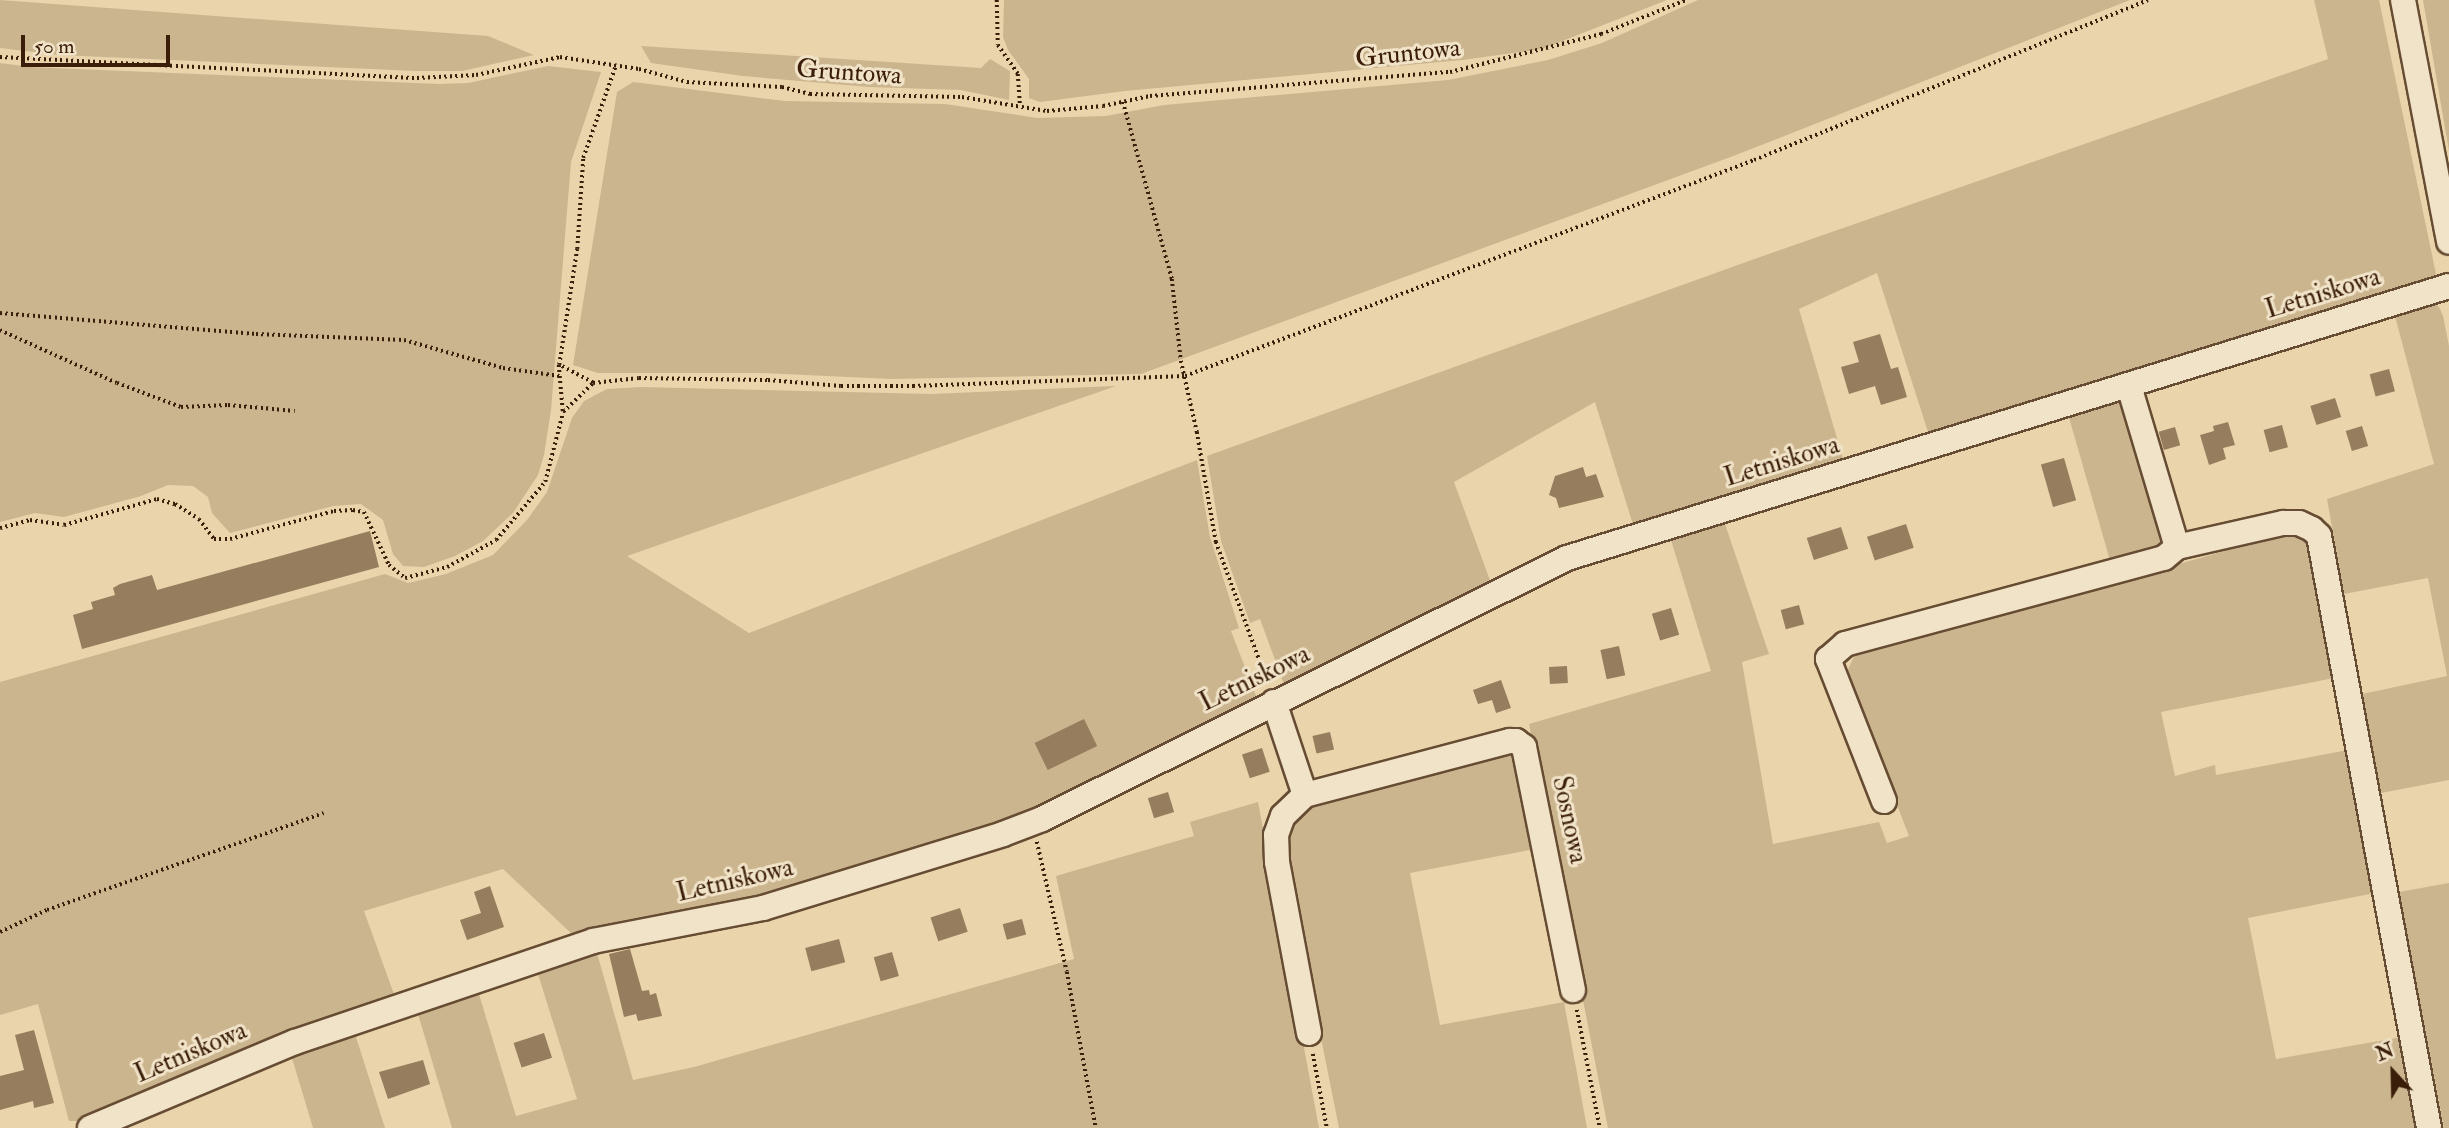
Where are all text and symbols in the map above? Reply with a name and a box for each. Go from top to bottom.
scale bar [24,21,173,65]
text: 50 m [34,33,75,60]
street label: Gruntowa [1354,33,1462,75]
street label: Gruntowa [795,54,903,92]
street label: Letniskowa [2262,262,2384,326]
street label: Letniskowa [1721,430,1843,494]
street label: Letniskowa [1195,639,1315,719]
street label: Sosnowa [1545,774,1593,866]
street label: Letniskowa [674,852,796,910]
street label: Letniskowa [130,1016,252,1090]
north arrow [2358,1037,2428,1107]
text: N [2373,1038,2398,1067]

